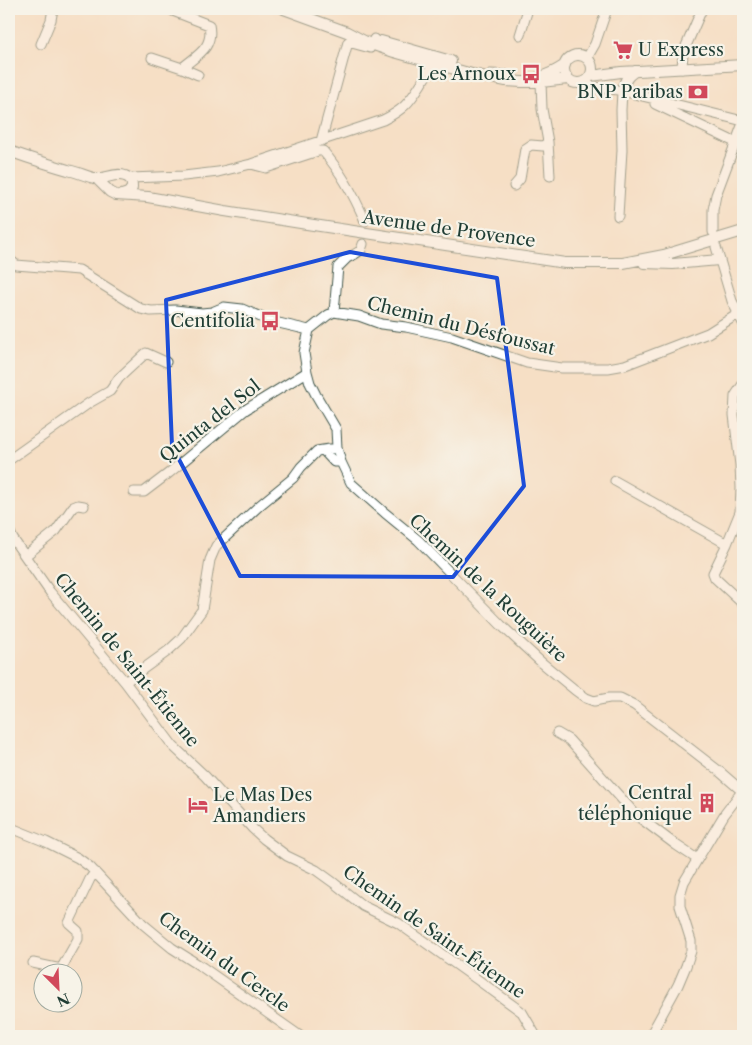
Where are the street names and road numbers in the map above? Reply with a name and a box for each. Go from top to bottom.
street label: Avenue de Provence [360,206,537,252]
street label: Chemin du Désfoussat [365,292,558,360]
street label: Quinta del Sol [155,375,265,467]
street label: Chemin de la Rouguière [405,509,571,667]
street label: Chemin de Saint-Étienne [50,568,205,752]
street label: Chemin de Saint-Étienne [339,860,530,1003]
street label: Chemin du Cercle [154,907,294,1017]

